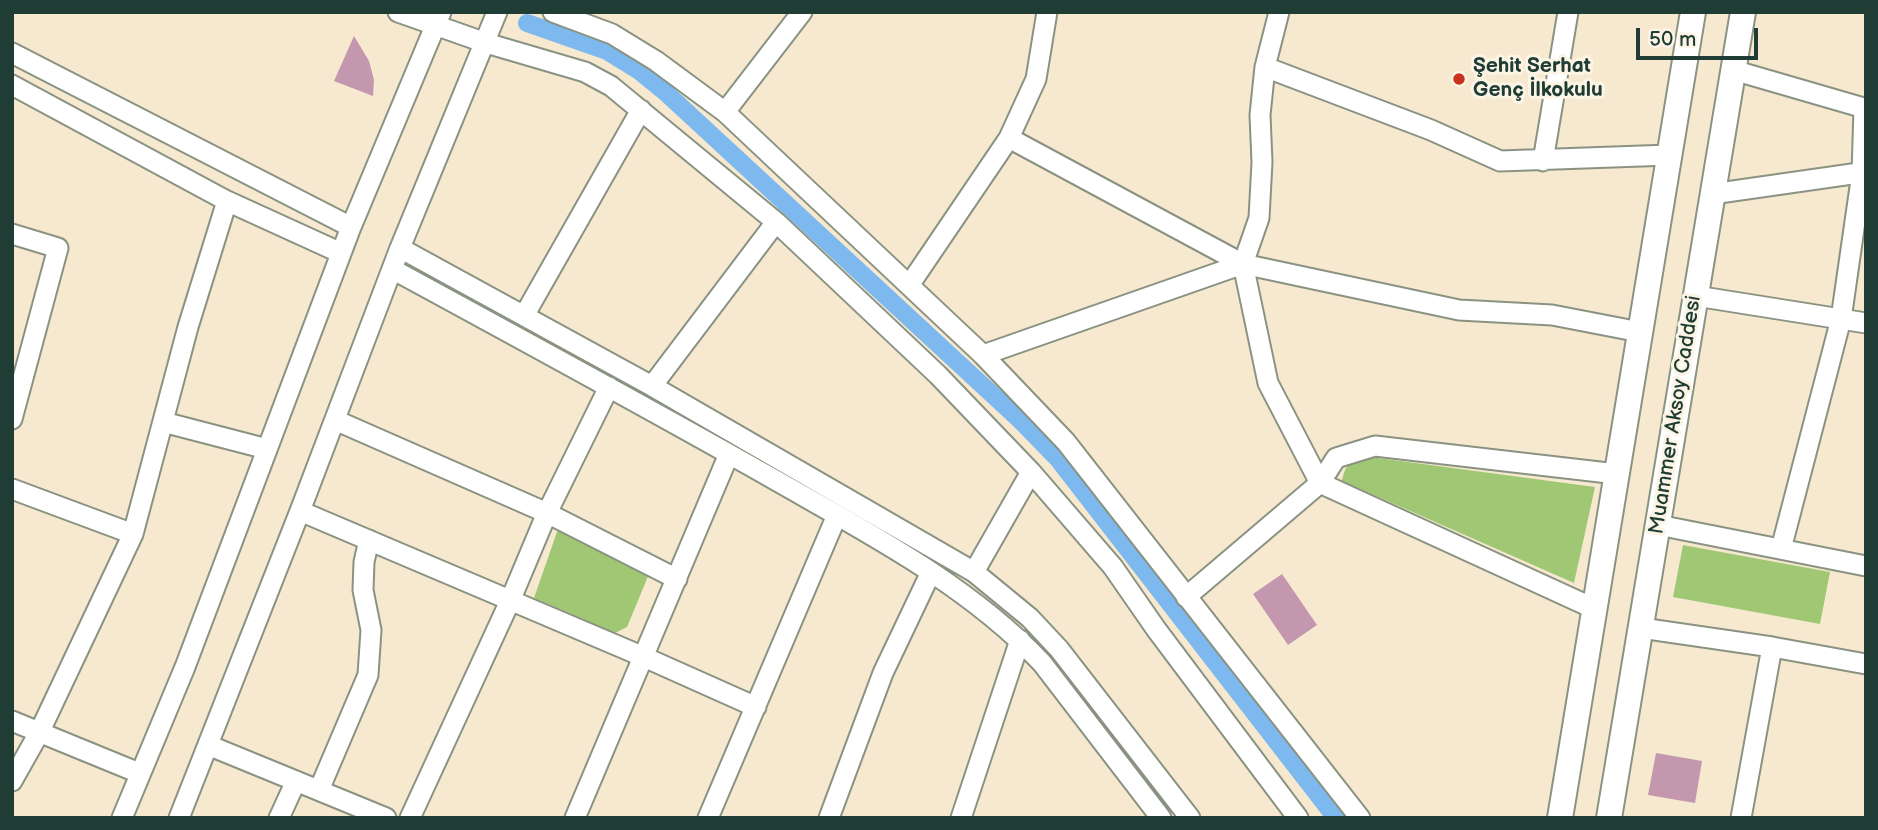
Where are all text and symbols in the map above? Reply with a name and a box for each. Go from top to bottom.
scale bar [1640,14,1762,58]
text: 50 m [1649,27,1696,52]
place label: Şehit Serhat Genç İlkokulu [1473,54,1603,104]
marker: Şehit Serhat Genç İlkokulu [1451,71,1467,87]
street label: Muammer Aksoy Caddesi [1645,294,1707,536]

